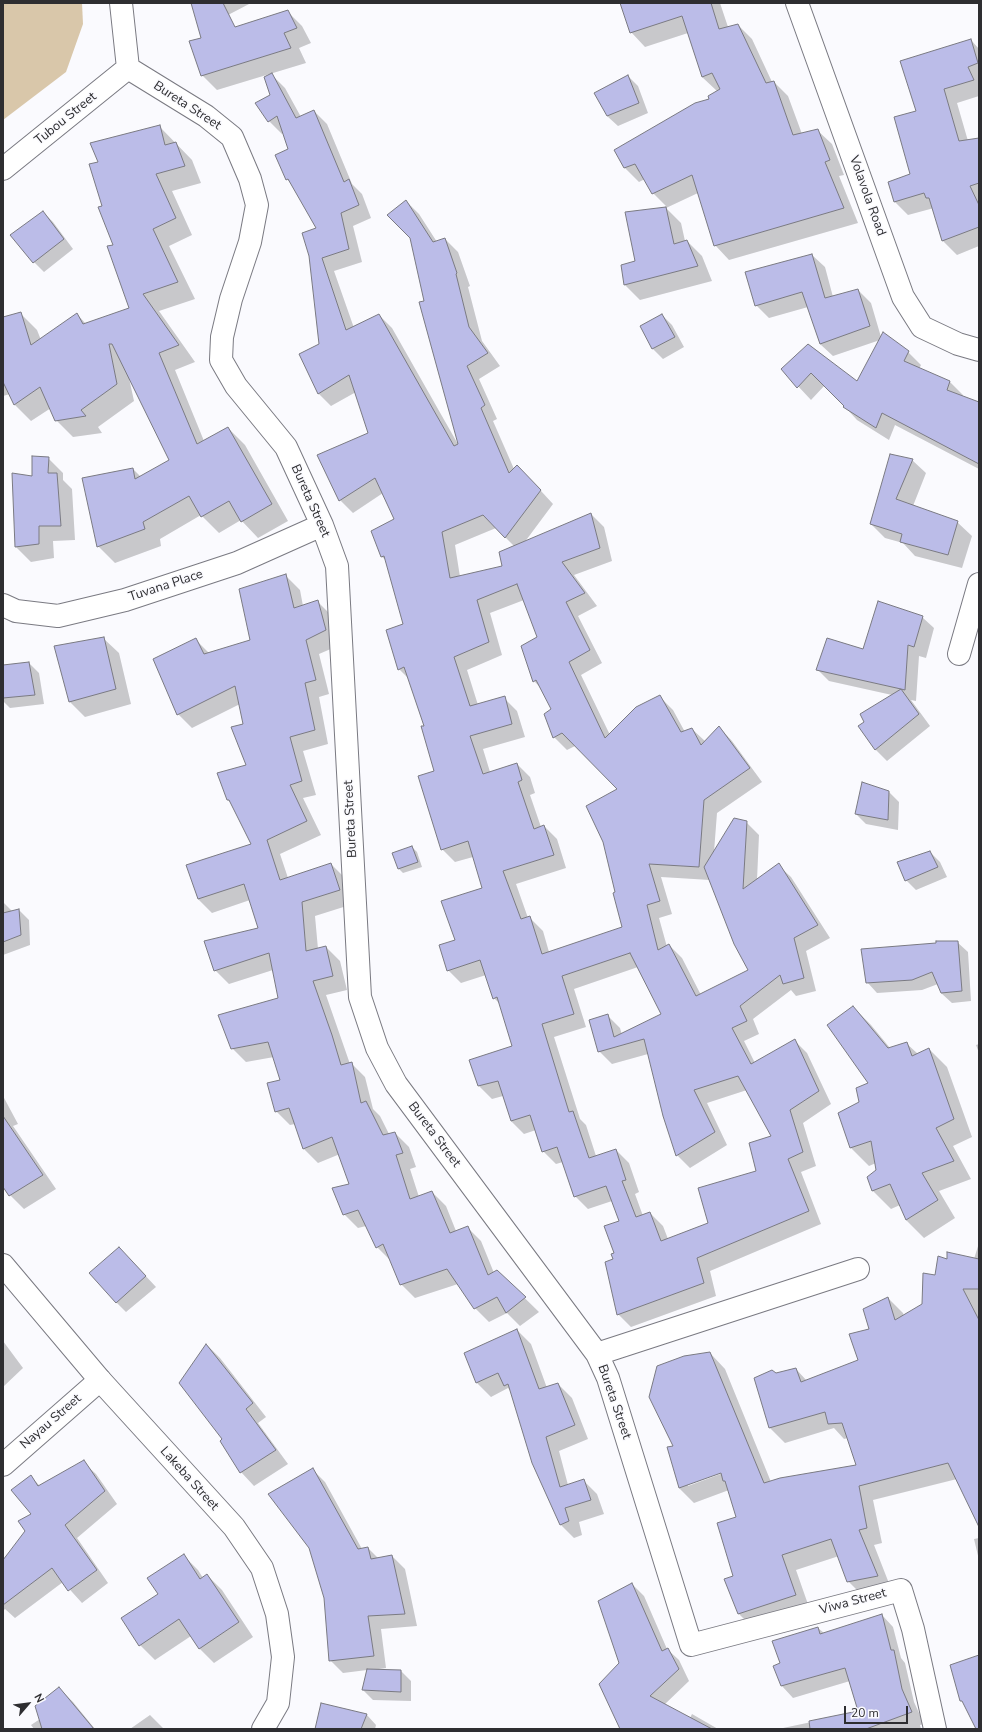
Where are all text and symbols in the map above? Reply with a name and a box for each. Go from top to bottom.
street label: Bureta Street [150,78,224,134]
street label: Tubou Street [32,89,100,149]
street label: Volavola Road [845,154,889,238]
street label: Bureta Street [287,462,333,540]
street label: Tuvana Place [127,567,205,605]
street label: Bureta Street [341,780,361,858]
street label: Bureta Street [404,1099,464,1171]
street label: Bureta Street [594,1363,634,1441]
street label: Nayau Street [17,1391,85,1453]
street label: Lakeba Street [156,1444,222,1514]
street label: Viwa Street [818,1586,888,1618]
north arrow [8,1684,48,1724]
text: N [30,1691,48,1705]
scale bar [846,1698,910,1724]
text: 20 m [851,1705,879,1721]

